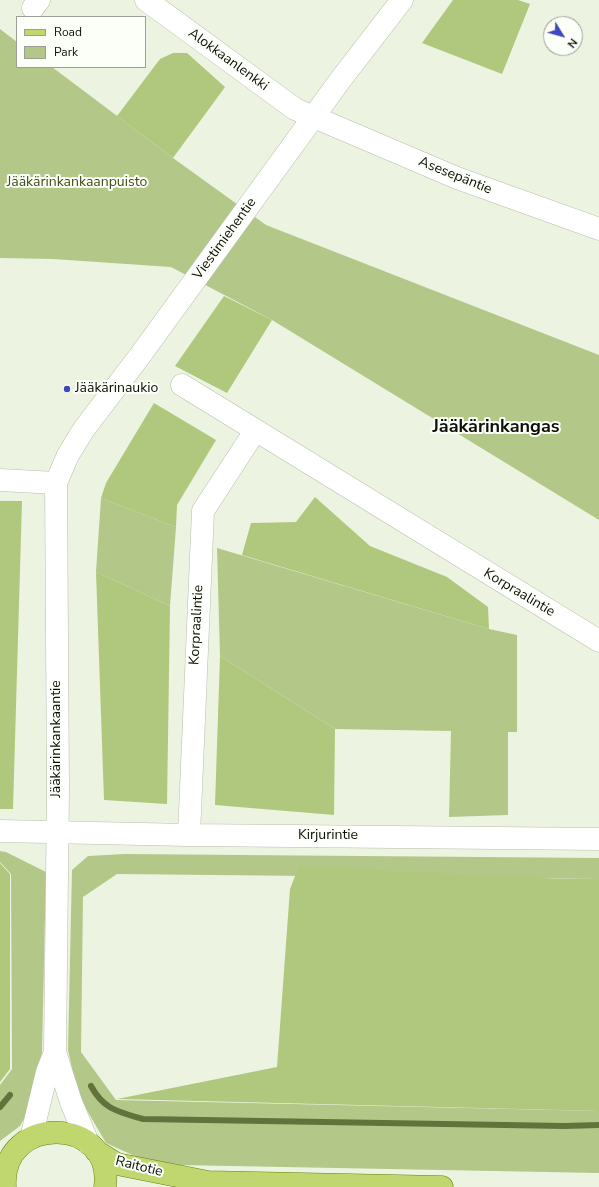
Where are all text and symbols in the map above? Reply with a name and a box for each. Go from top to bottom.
legend [16,16,146,68]
north arrow [543,16,583,56]
text: Road [54,24,82,40]
street label: Alokkaanlenkki [184,25,272,95]
text: N [564,35,581,51]
text: Park [54,44,78,60]
street label: Asesepäntie [416,154,494,198]
park label: Jääkärinkankaanpuisto [7,175,147,191]
street label: Viestimiehentie [190,195,260,283]
place label: Jääkärinaukio [75,381,158,397]
marker: Jääkärinaukio [62,384,72,394]
district label: Jääkärinkangas [432,417,560,439]
street label: Korpraalintie [480,565,558,621]
street label: Korpraalintie [187,584,207,666]
street label: Jääkärinkankaantie [49,680,65,798]
street label: Kirjurintie [298,828,358,844]
street label: Raitotie [114,1153,164,1181]

